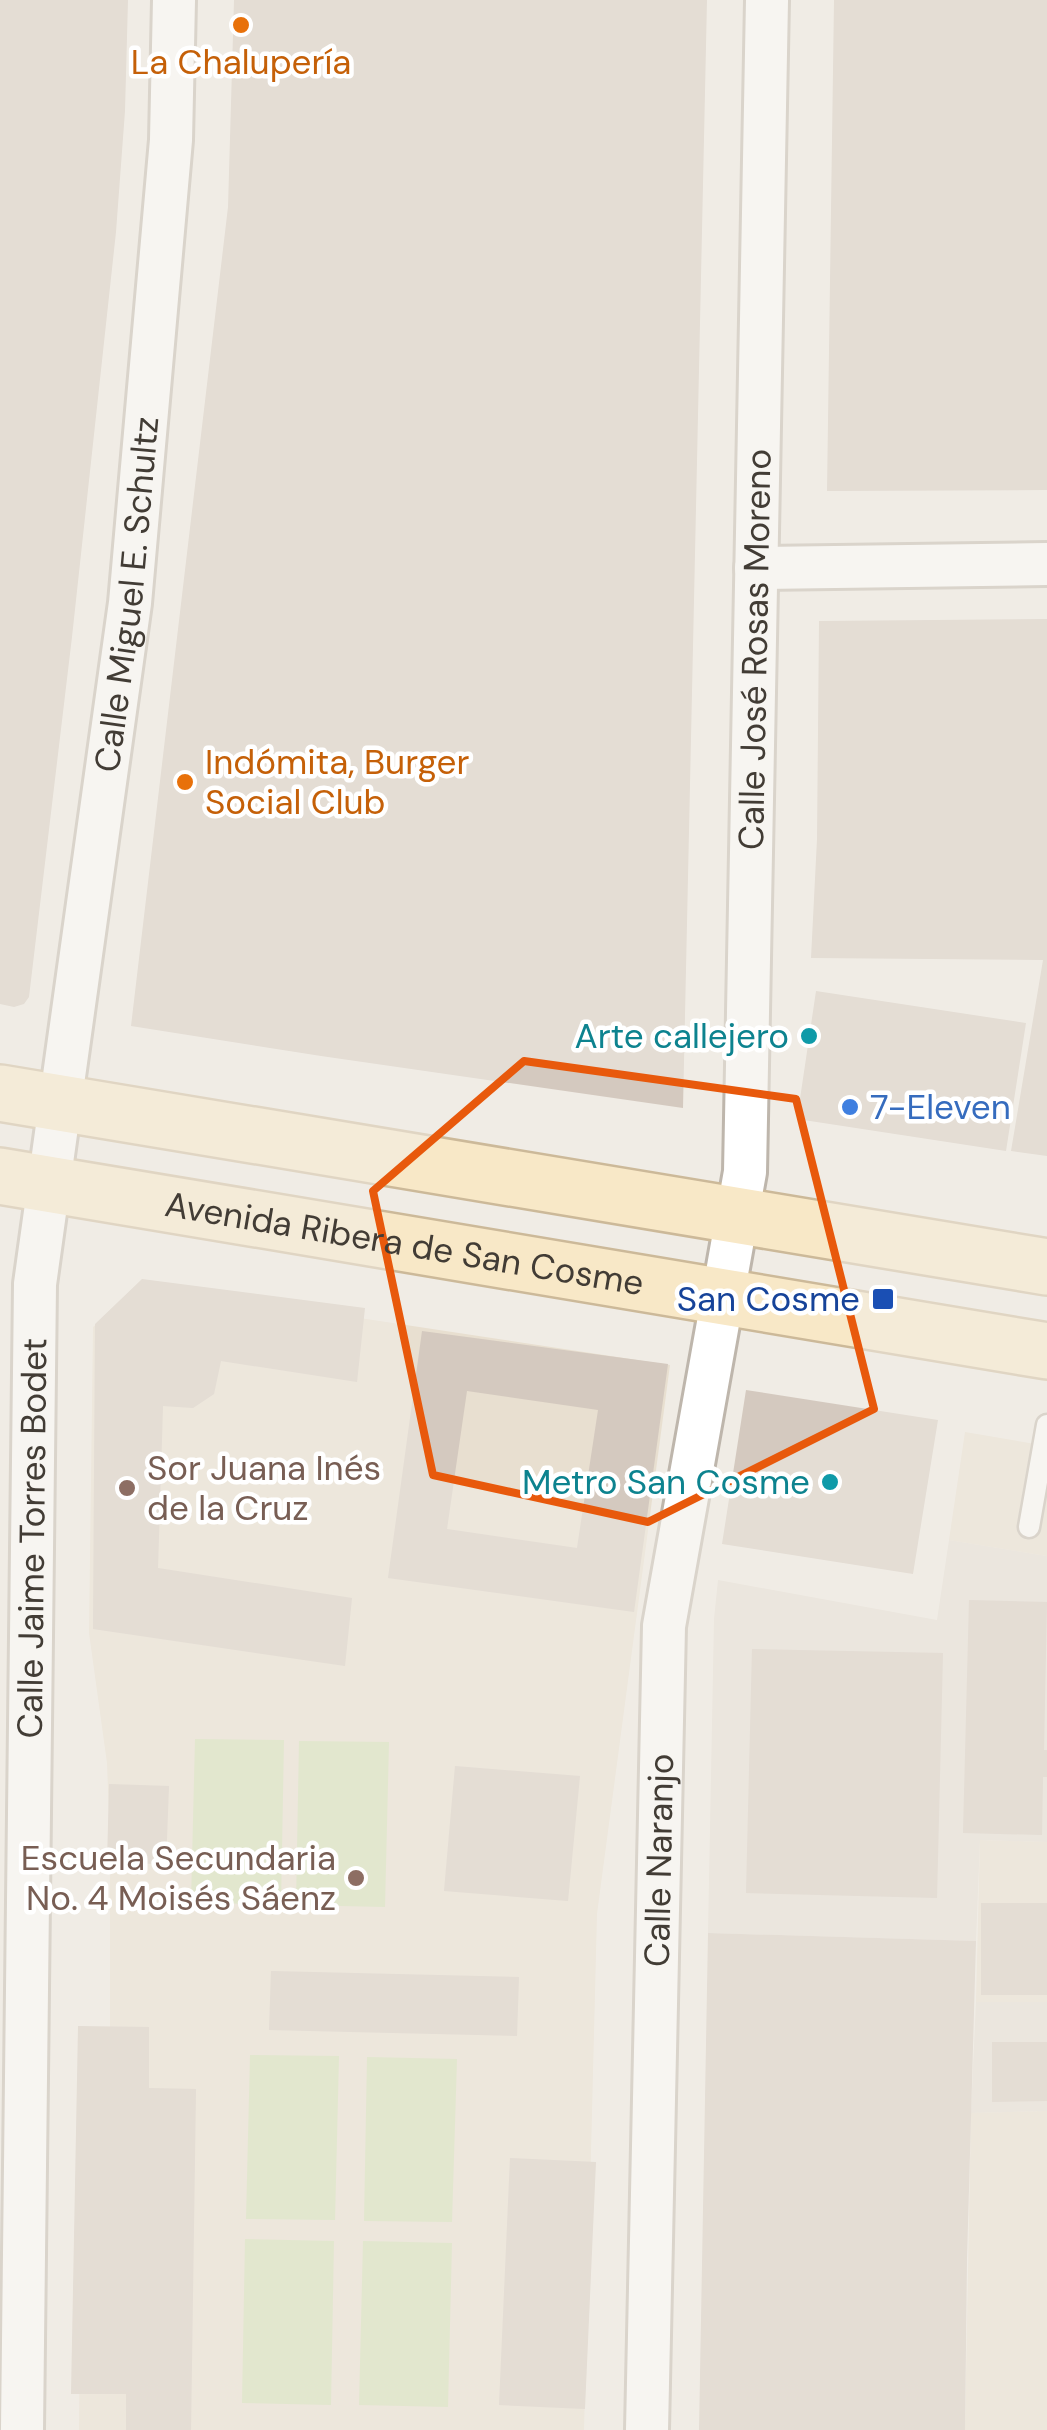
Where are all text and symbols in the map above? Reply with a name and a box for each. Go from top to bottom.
marker: La Chalupería [230,14,252,36]
place label: La Chalupería [131,39,351,85]
street label: Calle Miguel E. Schultz [84,415,169,775]
street label: Calle José Rosas Moreno [728,448,782,851]
place label: Indómita, Burger Social Club [205,739,469,825]
marker: Indómita, Burger Social Club [174,771,196,793]
place label: Arte callejero [574,1013,789,1059]
marker: Arte callejero [798,1025,820,1047]
place label: 7-Eleven [870,1084,1011,1130]
marker: 7-Eleven [839,1096,861,1118]
street label: Avenida Ribera de San Cosme [162,1181,647,1306]
place label: San Cosme [677,1276,860,1322]
marker: San Cosme [870,1286,896,1312]
street label: Calle Jaime Torres Bodet [7,1338,57,1739]
place label: Sor Juana Inés de la Cruz [147,1445,381,1531]
place label: Metro San Cosme [522,1459,810,1505]
marker: Metro San Cosme [819,1471,841,1493]
marker: Sor Juana Inés de la Cruz [116,1477,138,1499]
street label: Calle Naranjo [634,1753,684,1967]
place label: Escuela Secundaria No. 4 Moisés Sáenz [21,1835,336,1921]
marker: Escuela Secundaria No. 4 Moisés Sáenz [345,1867,367,1889]

